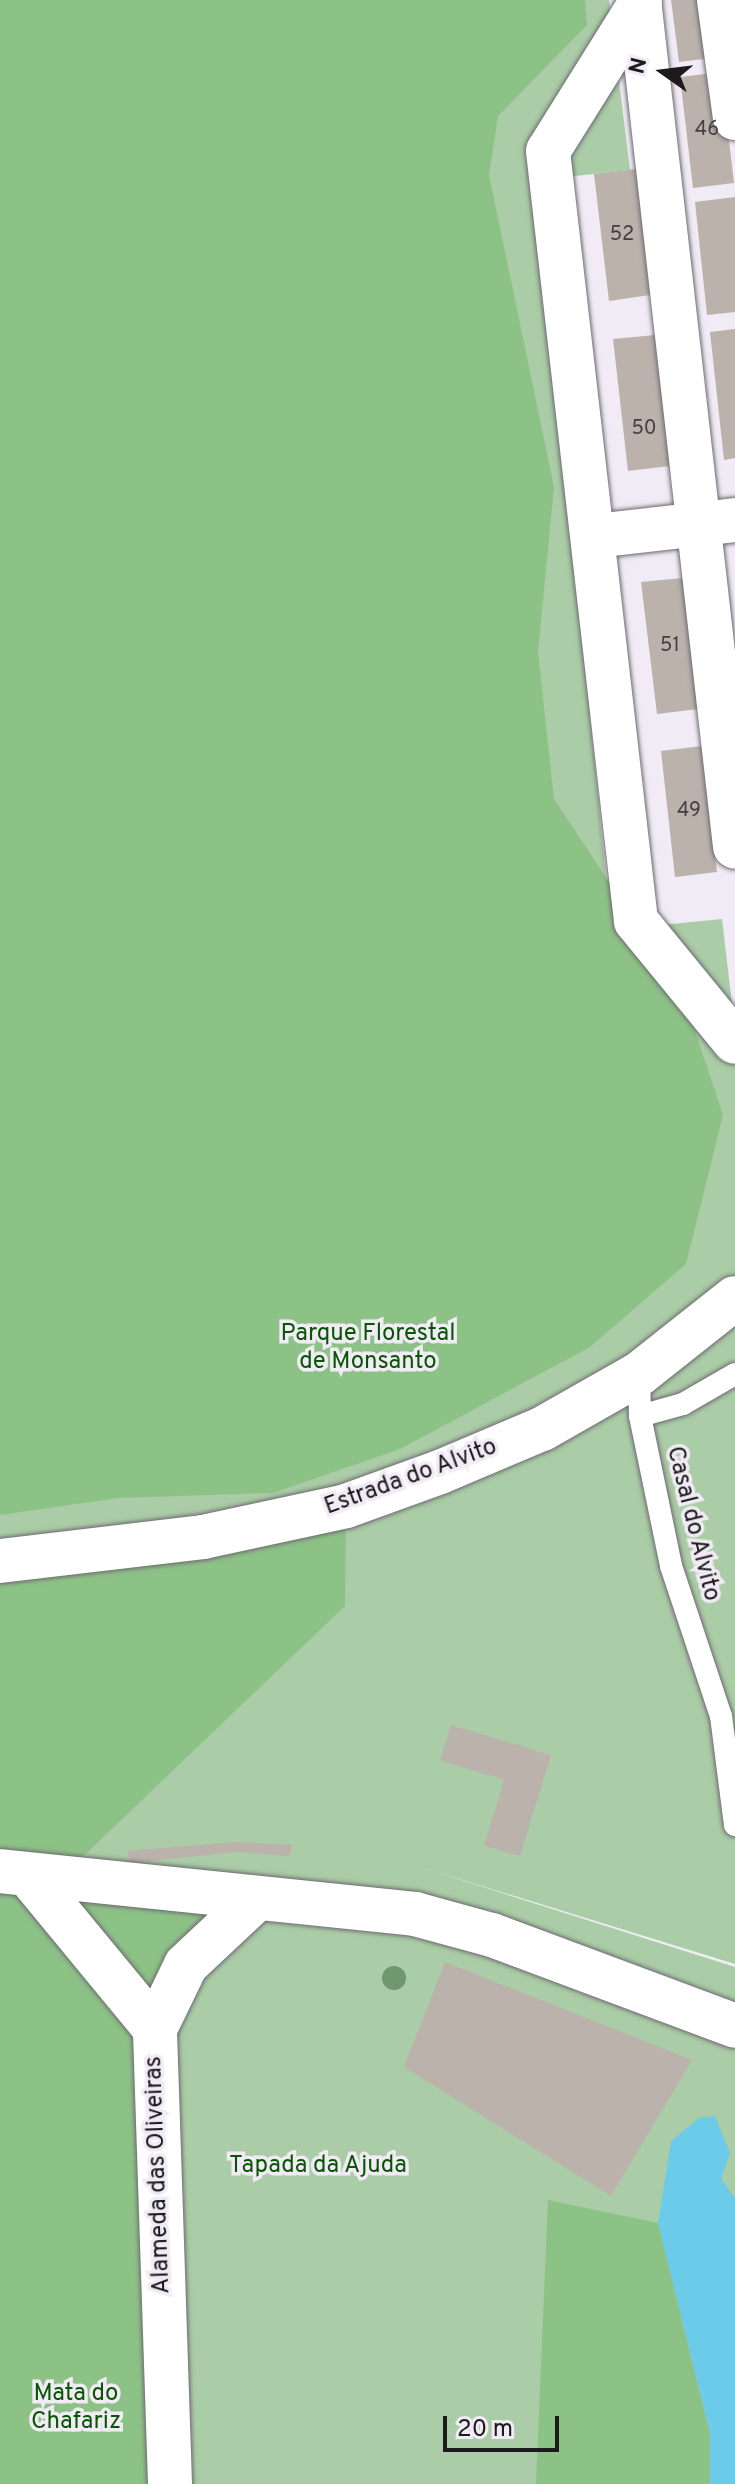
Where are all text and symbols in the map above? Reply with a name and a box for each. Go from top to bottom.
north arrow [623,32,703,112]
text: N [624,55,654,77]
house number: 46 [695,118,719,142]
house number: 52 [610,223,634,247]
house number: 50 [631,417,657,441]
house number: 51 [660,634,680,658]
house number: 49 [677,799,701,823]
park label: Parque Florestal de Monsanto [281,1321,455,1377]
street label: Estrada do Alvito [320,1433,502,1523]
street label: Casal do Alvito [659,1443,725,1605]
street label: Alameda das Oliveiras [140,2056,178,2294]
park label: Tapada da Ajuda [229,2153,407,2181]
park label: Mata do Chafariz [31,2381,121,2437]
scale bar [447,2400,563,2450]
text: 20 m [457,2415,513,2445]

